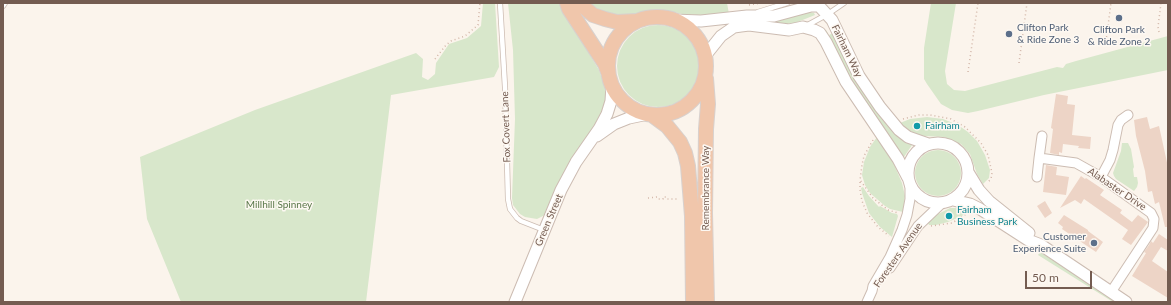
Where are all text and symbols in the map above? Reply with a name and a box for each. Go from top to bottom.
marker: Clifton Park & Ride Zone 2 [1114,13,1124,23]
place label: Clifton Park & Ride Zone 3 [1017,22,1079,46]
street label: Fairham Way [829,23,865,79]
place label: Clifton Park & Ride Zone 2 [1088,24,1150,48]
marker: Clifton Park & Ride Zone 3 [1004,29,1014,39]
street label: Fox Covert Lane [499,91,513,163]
place label: Fairham [925,120,960,132]
marker: Fairham [912,121,922,131]
street label: Remembrance Way [700,146,712,230]
street label: Alabaster Drive [1086,165,1148,213]
street label: Green Street [533,192,565,248]
park label: Millhill Spinney [246,199,312,211]
place label: Fairham Business Park [957,204,1017,228]
marker: Fairham Business Park [944,211,954,221]
street label: Foresters Avenue [871,220,925,290]
place label: Customer Experience Suite [1013,231,1086,254]
marker: Customer Experience Suite [1089,238,1099,248]
scale bar [1027,263,1094,289]
text: 50 m [1032,270,1059,285]

